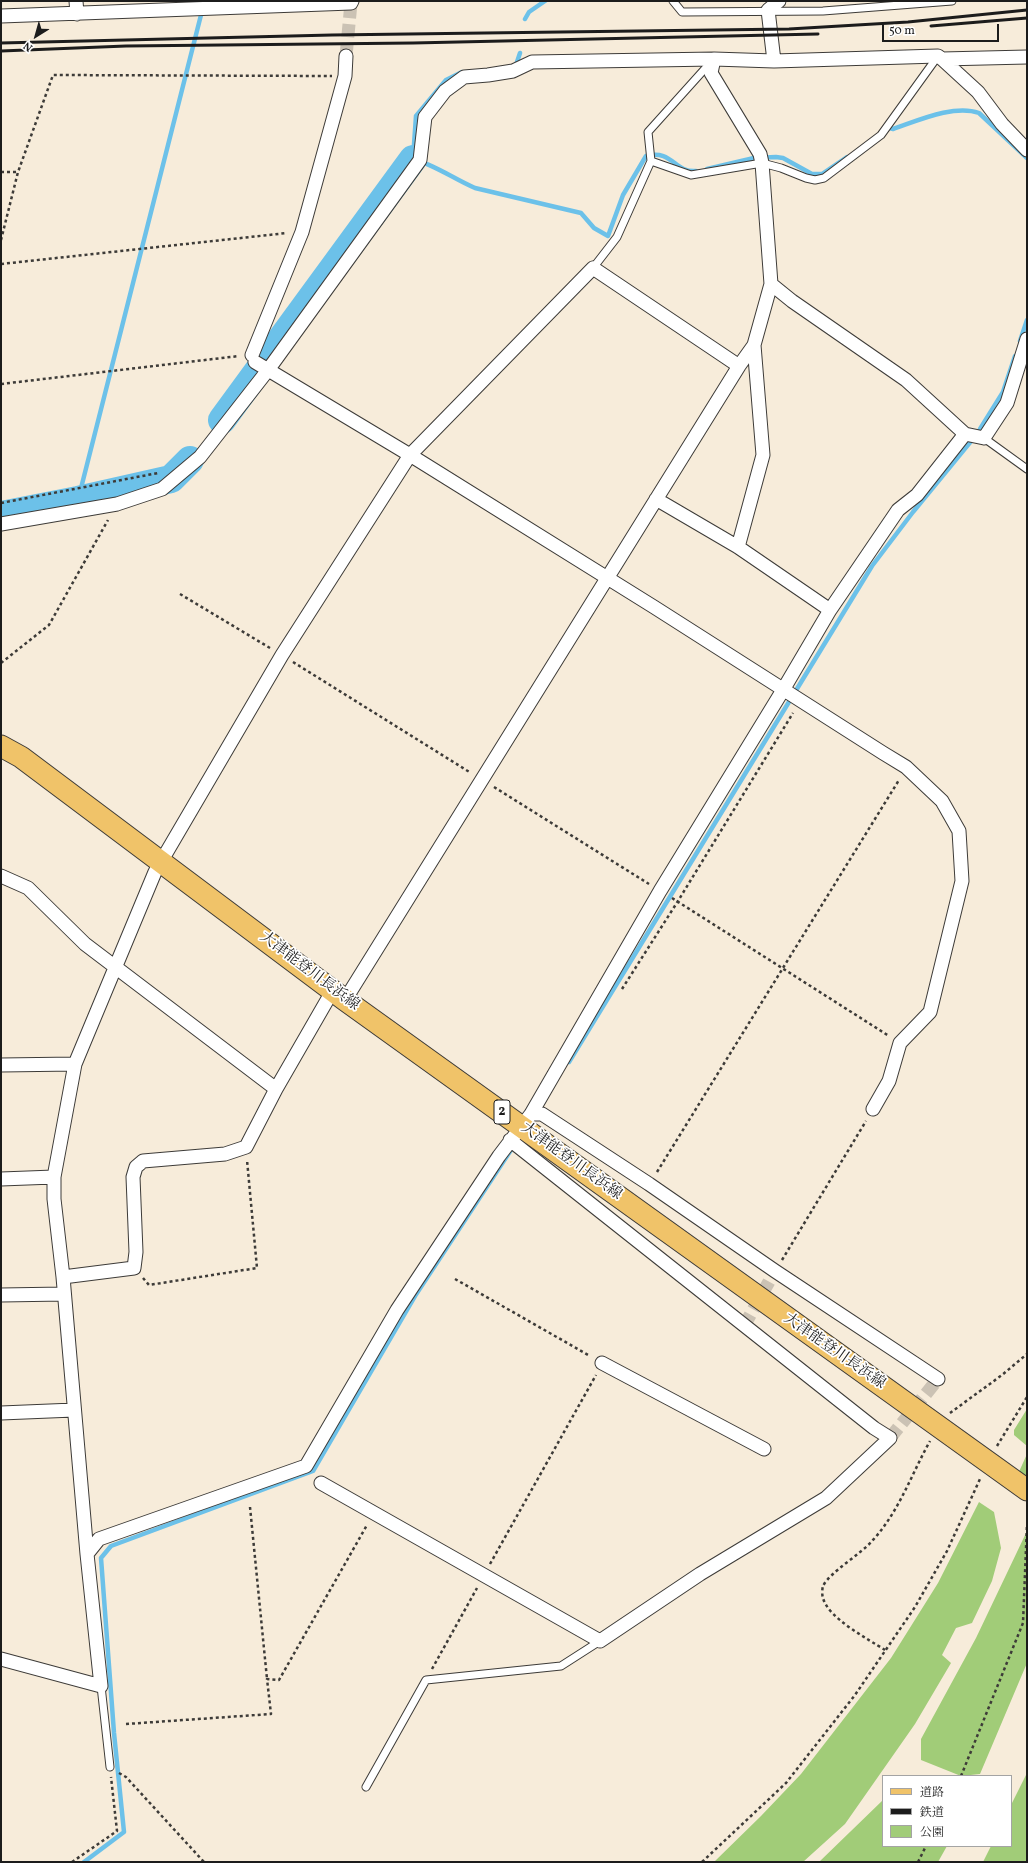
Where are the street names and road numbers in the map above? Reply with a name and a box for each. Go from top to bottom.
street label: 大津能登川長浜線 [256,929,362,1015]
road number: 2 [494,1100,510,1124]
street label: 大津能登川長浜線 [517,1119,625,1205]
street label: 大津能登川長浜線 [780,1310,888,1394]

